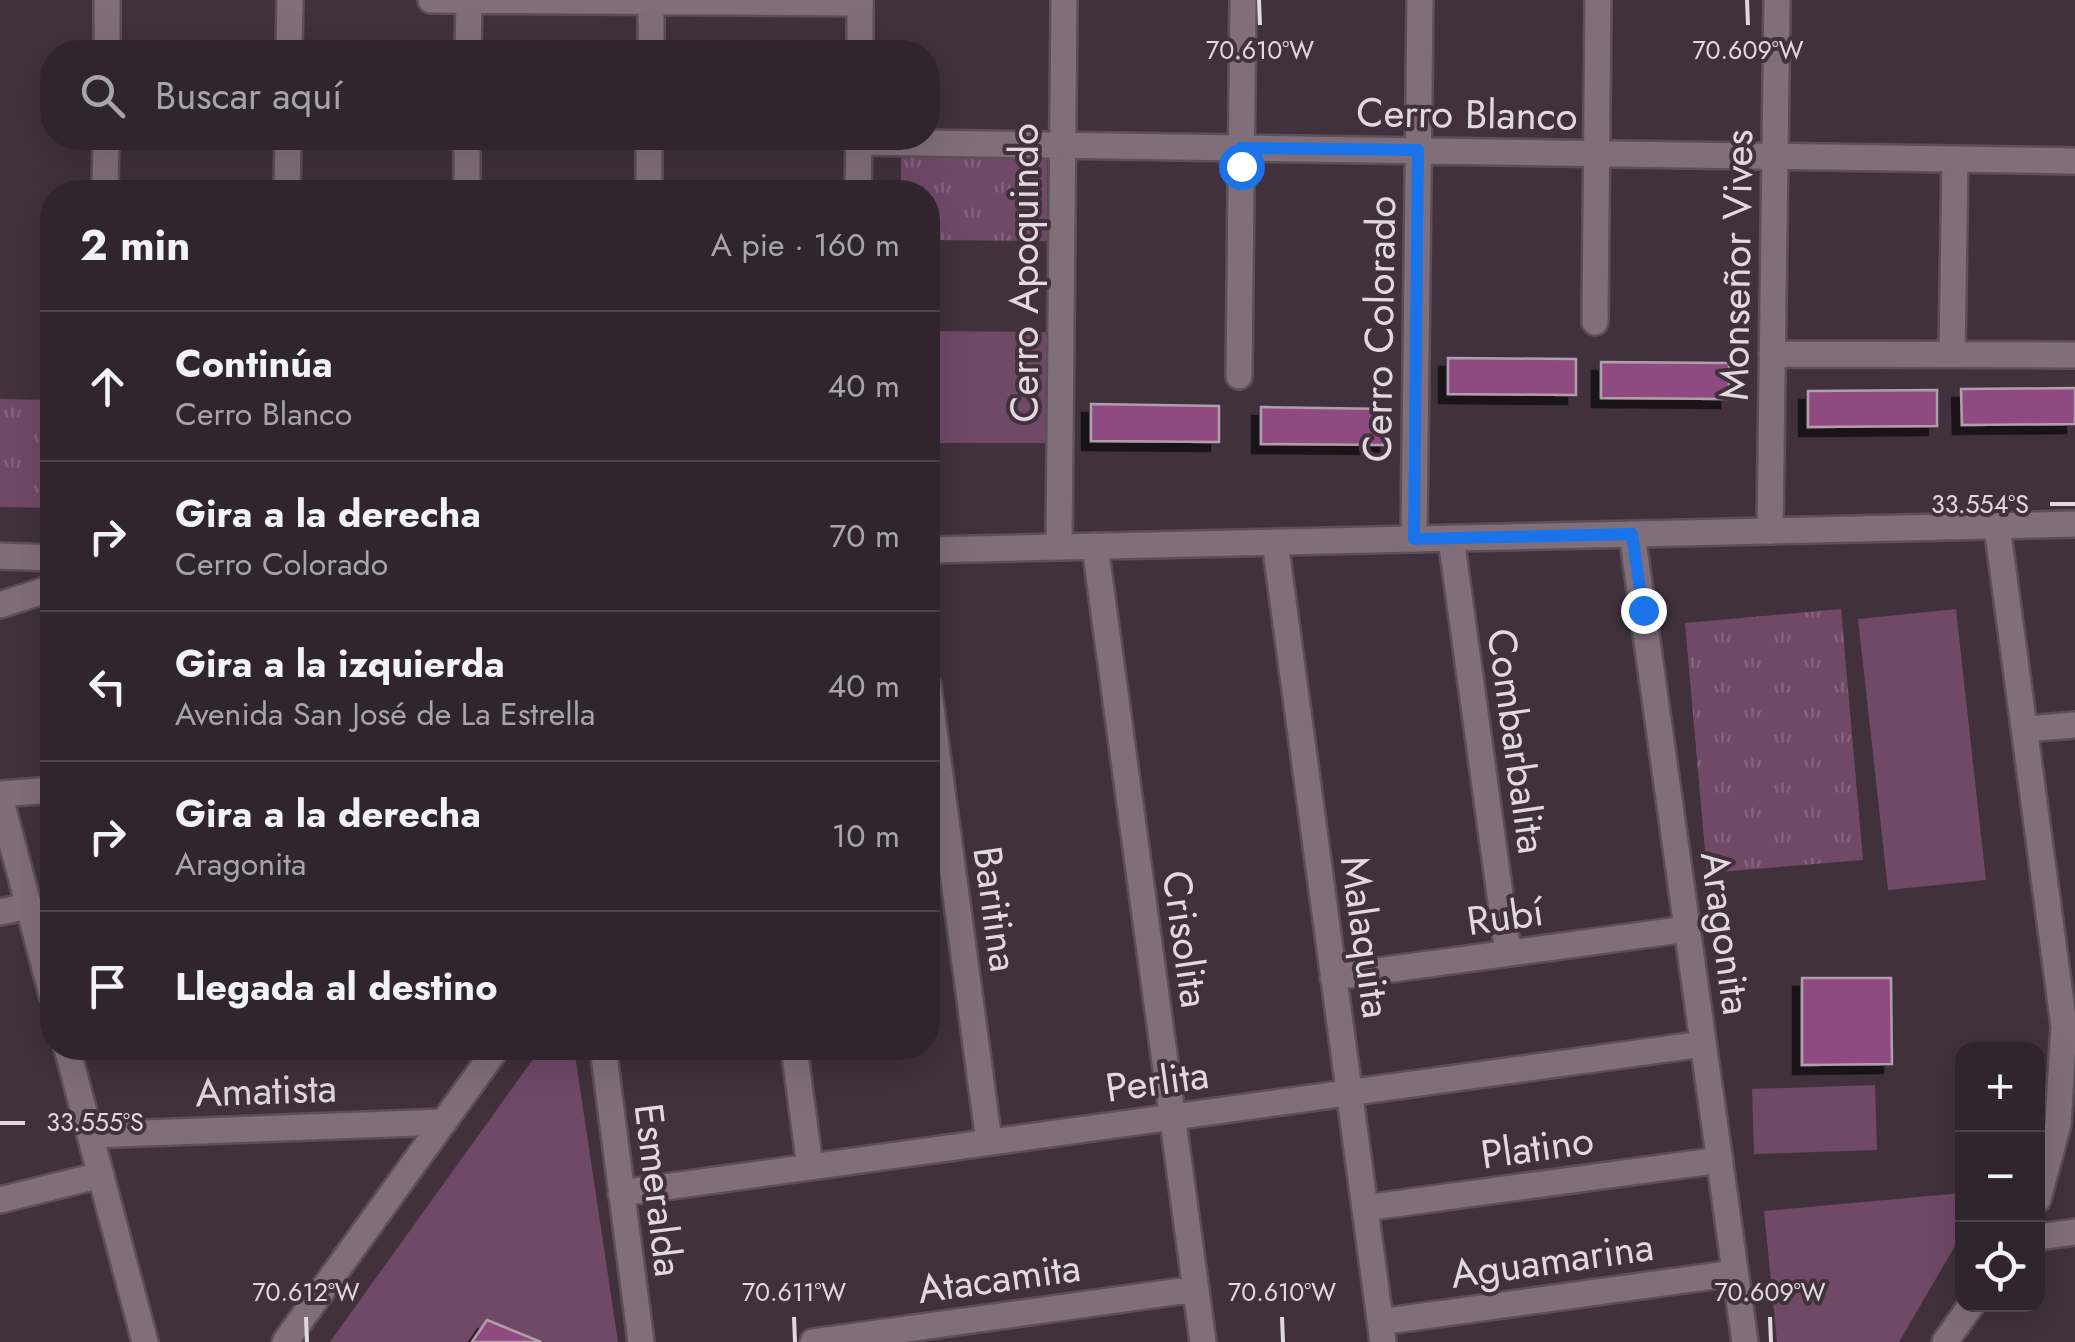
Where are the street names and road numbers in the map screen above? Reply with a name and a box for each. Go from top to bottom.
street label: Cerro Blanco [1356,83,1578,145]
street label: Cerro Apoquindo [995,123,1053,423]
street label: Monseñor Vives [1705,129,1767,401]
street label: Cerro Colorado [1348,195,1410,463]
street label: Combarbalita [1473,625,1561,857]
street label: Baritina [959,843,1033,975]
street label: Aragonita [1686,848,1766,1018]
street label: Malaquita [1326,852,1406,1022]
street label: Crisolita [1148,867,1224,1011]
street label: Rubí [1463,882,1549,950]
street label: Perlita [1102,1045,1212,1117]
street label: Amatista [194,1059,338,1121]
street label: Esmeralda [620,1100,698,1280]
street label: Platino [1477,1110,1597,1184]
street label: Aguamarina [1447,1217,1657,1303]
street label: Atacamita [914,1238,1084,1318]

